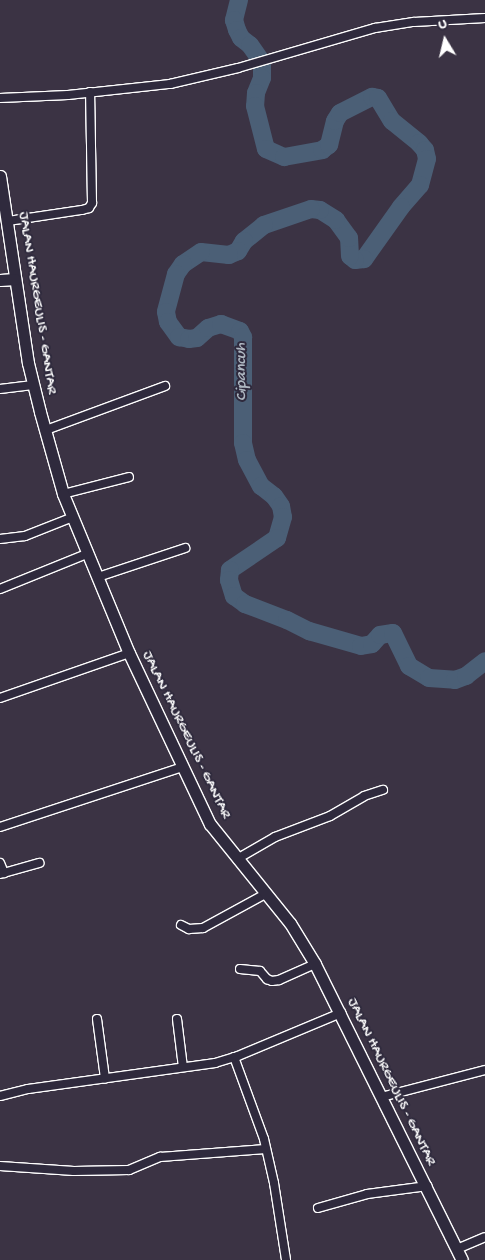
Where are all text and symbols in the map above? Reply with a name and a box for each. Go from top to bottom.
north arrow [420,15,470,65]
text: U [437,16,448,34]
street label: JALAN HAURGEULIS - GANTAR [14,211,60,395]
water label: Cipancuh [233,343,253,401]
street label: JALAN HAURGEULIS - GANTAR [138,648,234,822]
street label: JALAN HAURGEULIS - GANTAR [343,995,439,1169]

